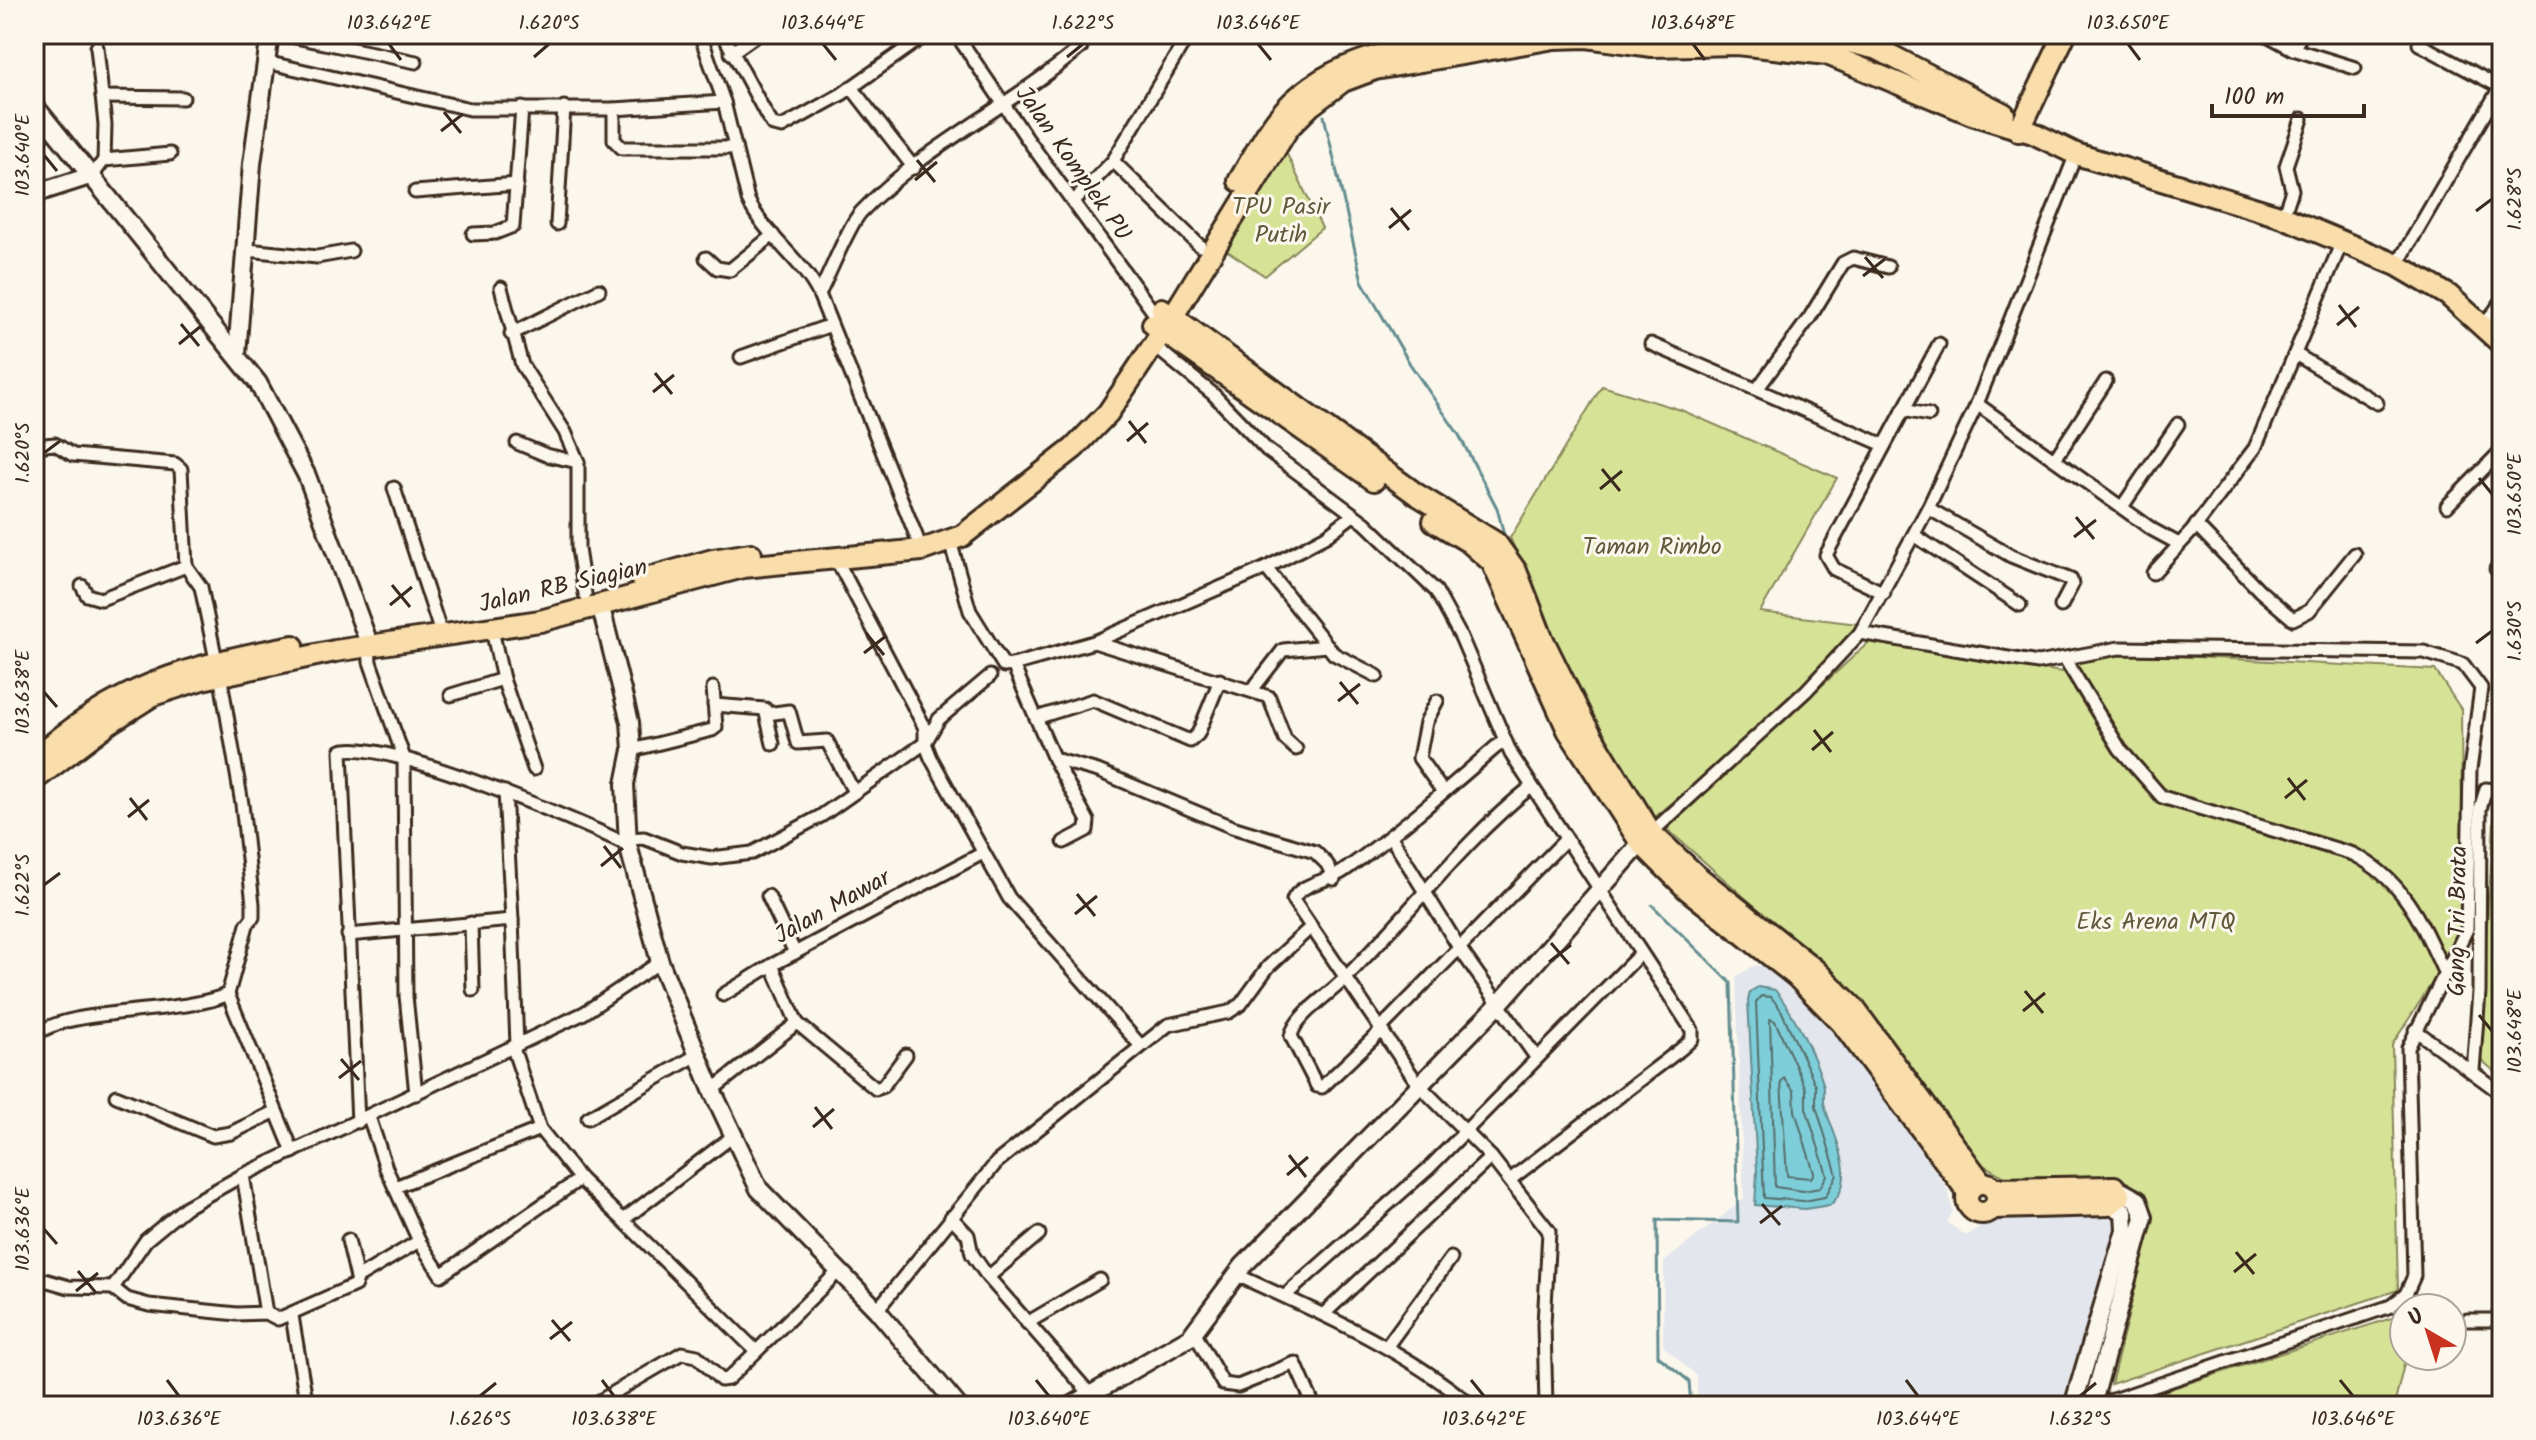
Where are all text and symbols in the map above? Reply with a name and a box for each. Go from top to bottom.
text: 103.642°E [347,8,433,40]
text: 1.620°S [518,8,580,40]
text: 103.644°E [781,8,866,40]
text: 1.622°S [1052,8,1115,40]
text: 103.646°E [1216,8,1301,40]
text: 103.648°E [1650,8,1737,40]
text: 103.650°E [2087,8,2171,40]
scale bar [2212,68,2364,118]
street label: Jalan Komplek PU [1004,78,1141,250]
text: 100 m [2224,78,2284,117]
text: 103.640°E [8,112,40,197]
text: 1.628°S [2500,167,2532,231]
park label: TPU Pasir Putih [1232,188,1332,255]
text: 1.620°S [8,422,40,484]
text: 103.650°E [2500,451,2532,535]
park label: Taman Rimbo [1582,528,1722,567]
street label: Jalan RB Siagian [475,548,651,625]
text: 1.630°S [2500,600,2532,661]
text: 103.638°E [8,648,40,735]
street label: Gang Tri Brata [2438,845,2479,997]
text: 1.622°S [8,853,40,916]
street label: Jalan Mawar [767,858,900,955]
park label: Eks Arena MTQ [2076,903,2236,942]
text: 103.648°E [2500,987,2532,1074]
text: 103.636°E [8,1185,40,1271]
north arrow [2388,1292,2468,1372]
text: U [2401,1301,2433,1336]
text: 103.636°E [137,1404,223,1436]
text: 1.626°S [449,1404,512,1436]
text: 103.638°E [571,1404,658,1436]
text: 103.640°E [1007,1404,1092,1436]
text: 103.642°E [1442,1404,1528,1436]
text: 103.644°E [1876,1404,1961,1436]
text: 1.632°S [2049,1404,2112,1436]
text: 103.646°E [2311,1404,2396,1436]

